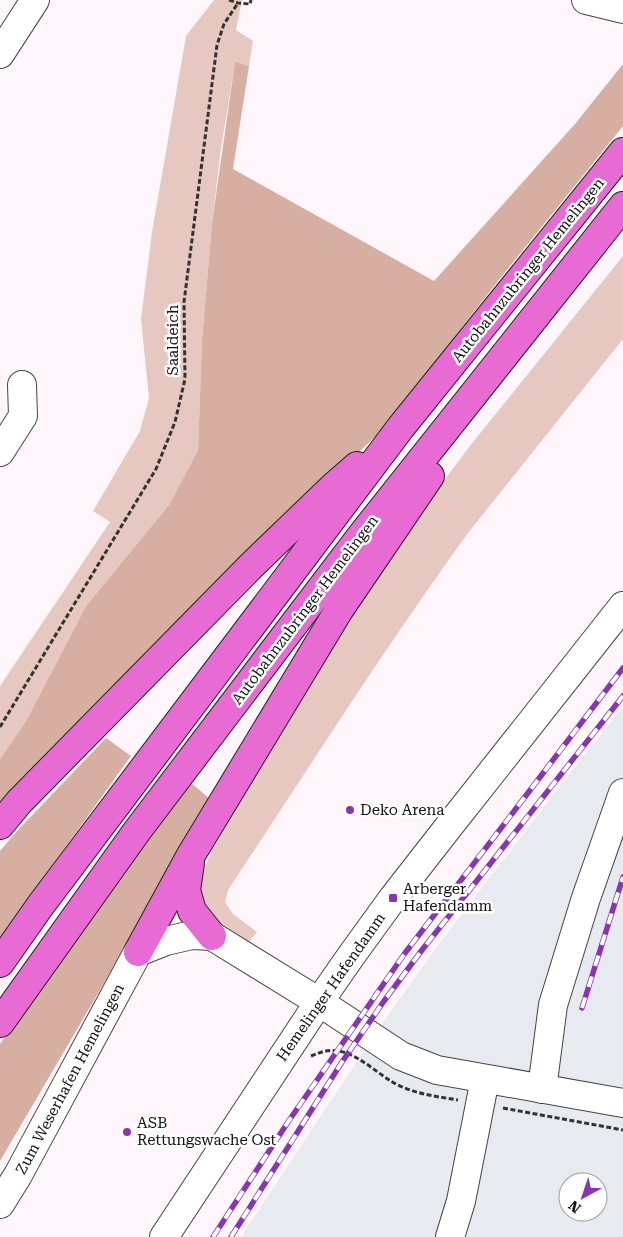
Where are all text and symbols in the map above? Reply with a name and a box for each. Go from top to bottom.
street label: Autobahnzubringer Hemelingen [448,174,608,366]
street label: Saaldeich [164,304,182,375]
street label: Autobahnzubringer Hemelingen [228,512,382,708]
place label: Deko Arena [360,801,444,819]
marker: Deko Arena [344,804,356,816]
place label: Arberger Hafendamm [403,880,493,915]
marker: Arberger Hafendamm [387,892,399,904]
street label: Hemelinger Hafendamm [273,909,389,1065]
street label: Zum Weserhafen Hemelingen [12,980,128,1177]
place label: ASB Rettungswache Ost [137,1114,277,1149]
marker: ASB Rettungswache Ost [121,1126,133,1138]
north arrow [558,1172,608,1222]
text: N [565,1197,584,1217]

